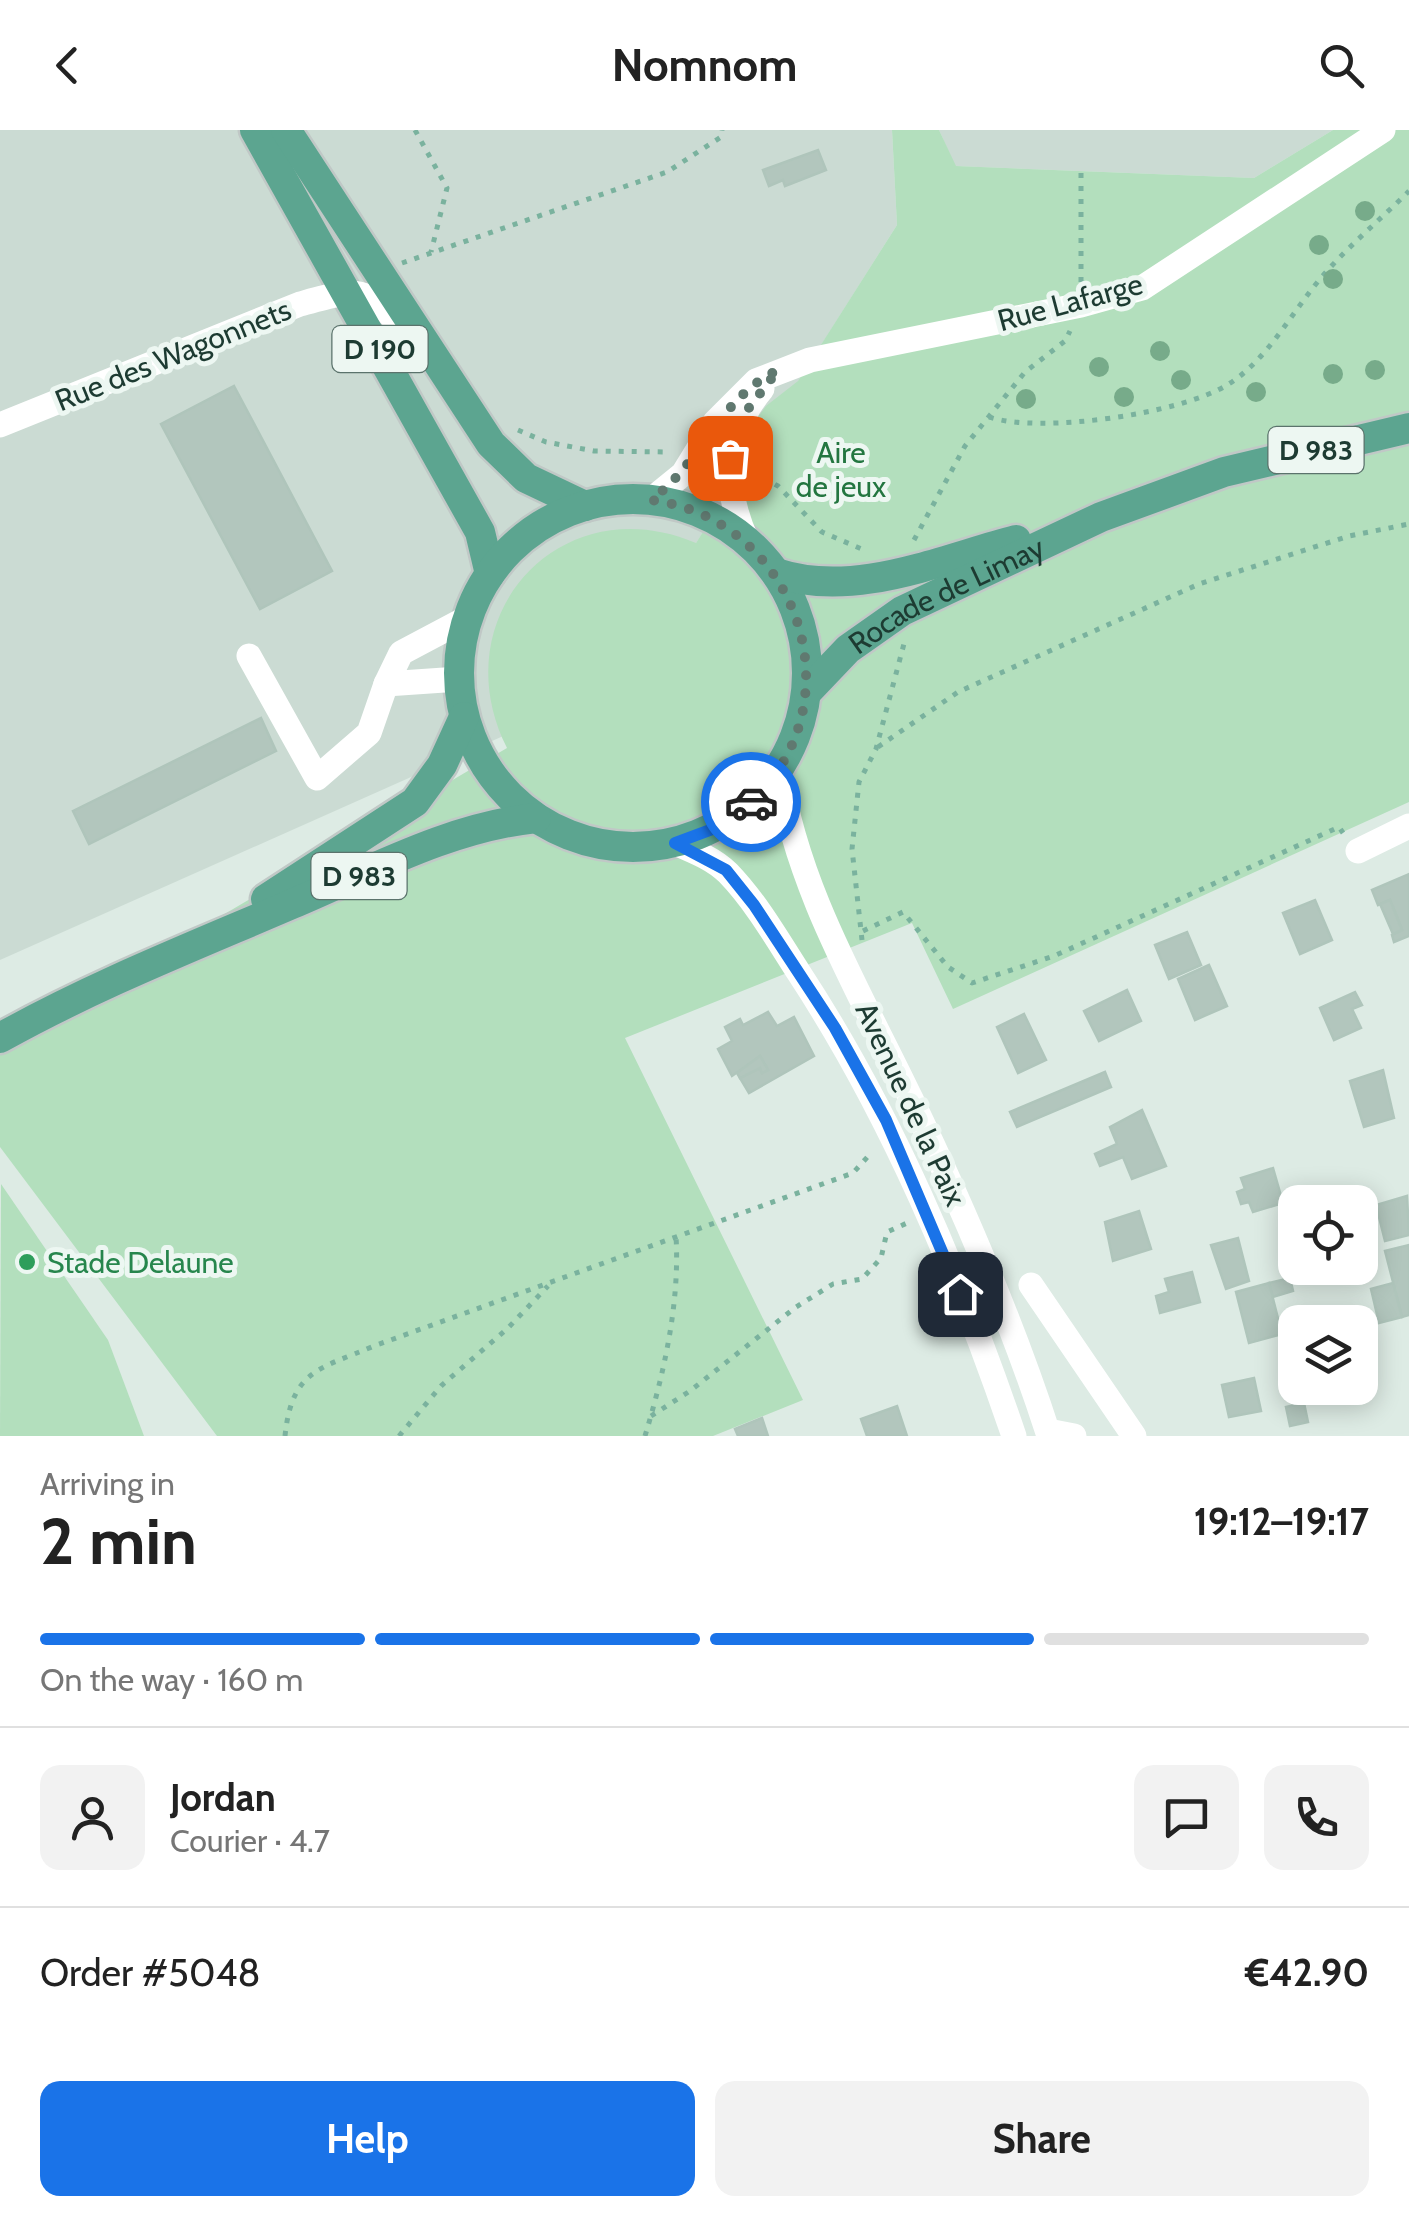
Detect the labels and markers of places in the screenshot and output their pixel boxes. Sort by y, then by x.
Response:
pin [688,416,773,501]
place label: Stade Delaune [47,1244,234,1281]
marker: Stade Delaune [16,1251,38,1273]
pin [918,1252,1003,1337]

